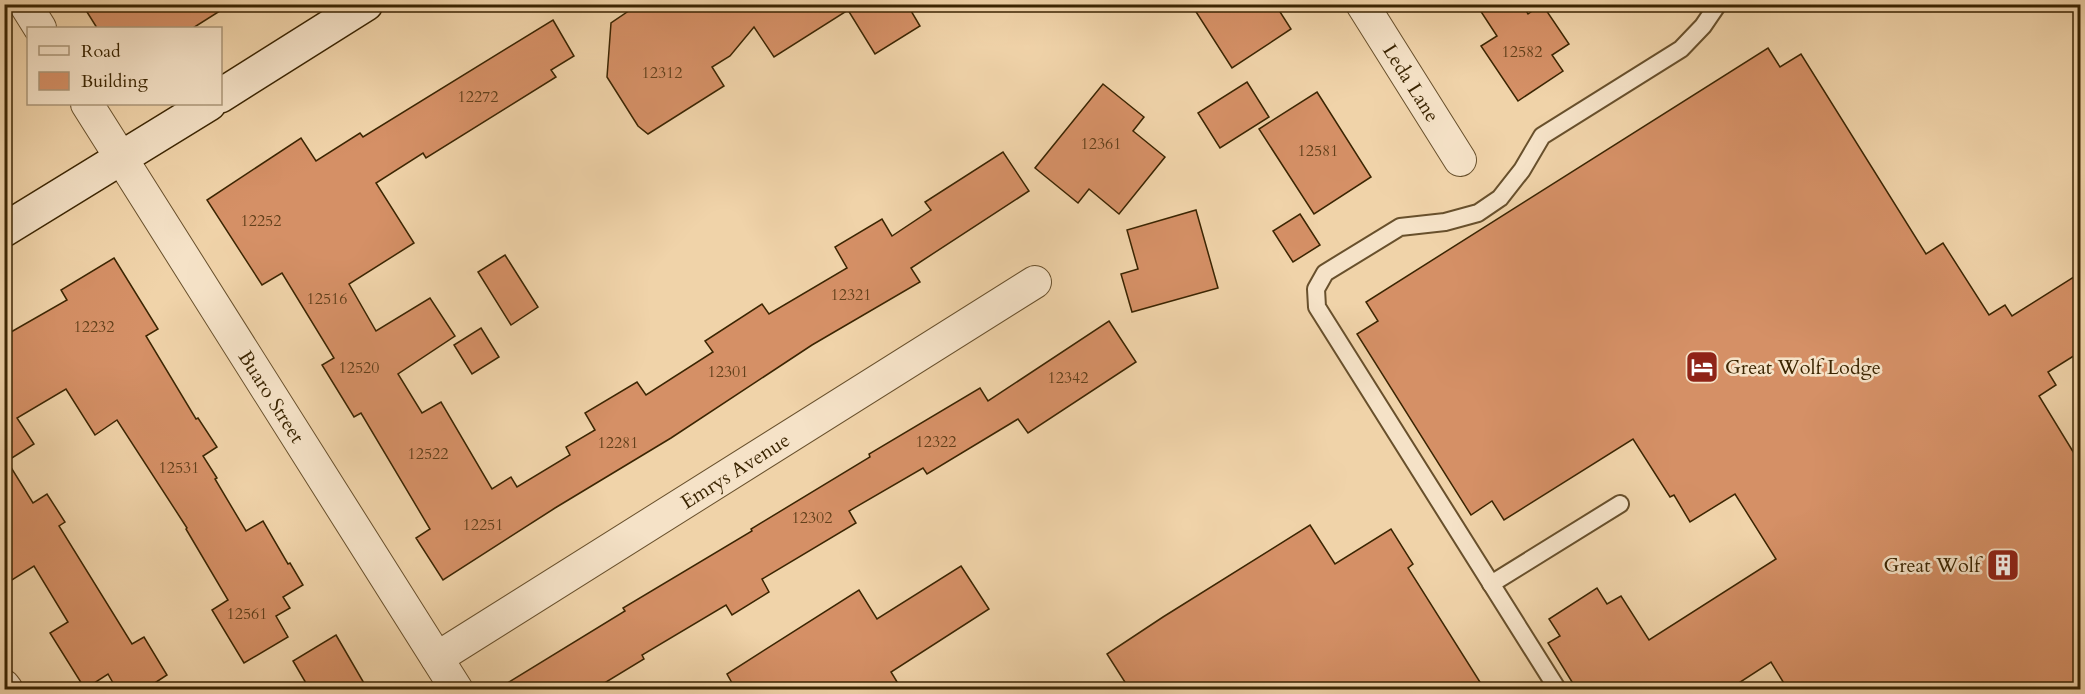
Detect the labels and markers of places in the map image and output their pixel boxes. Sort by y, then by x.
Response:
hotel icon: Great Wolf Lodge [1684,349,1720,385]
place label: Great Wolf Lodge [1725,354,1881,381]
building icon: Great Wolf [1985,547,2021,583]
place label: Great Wolf [1883,552,1983,579]

